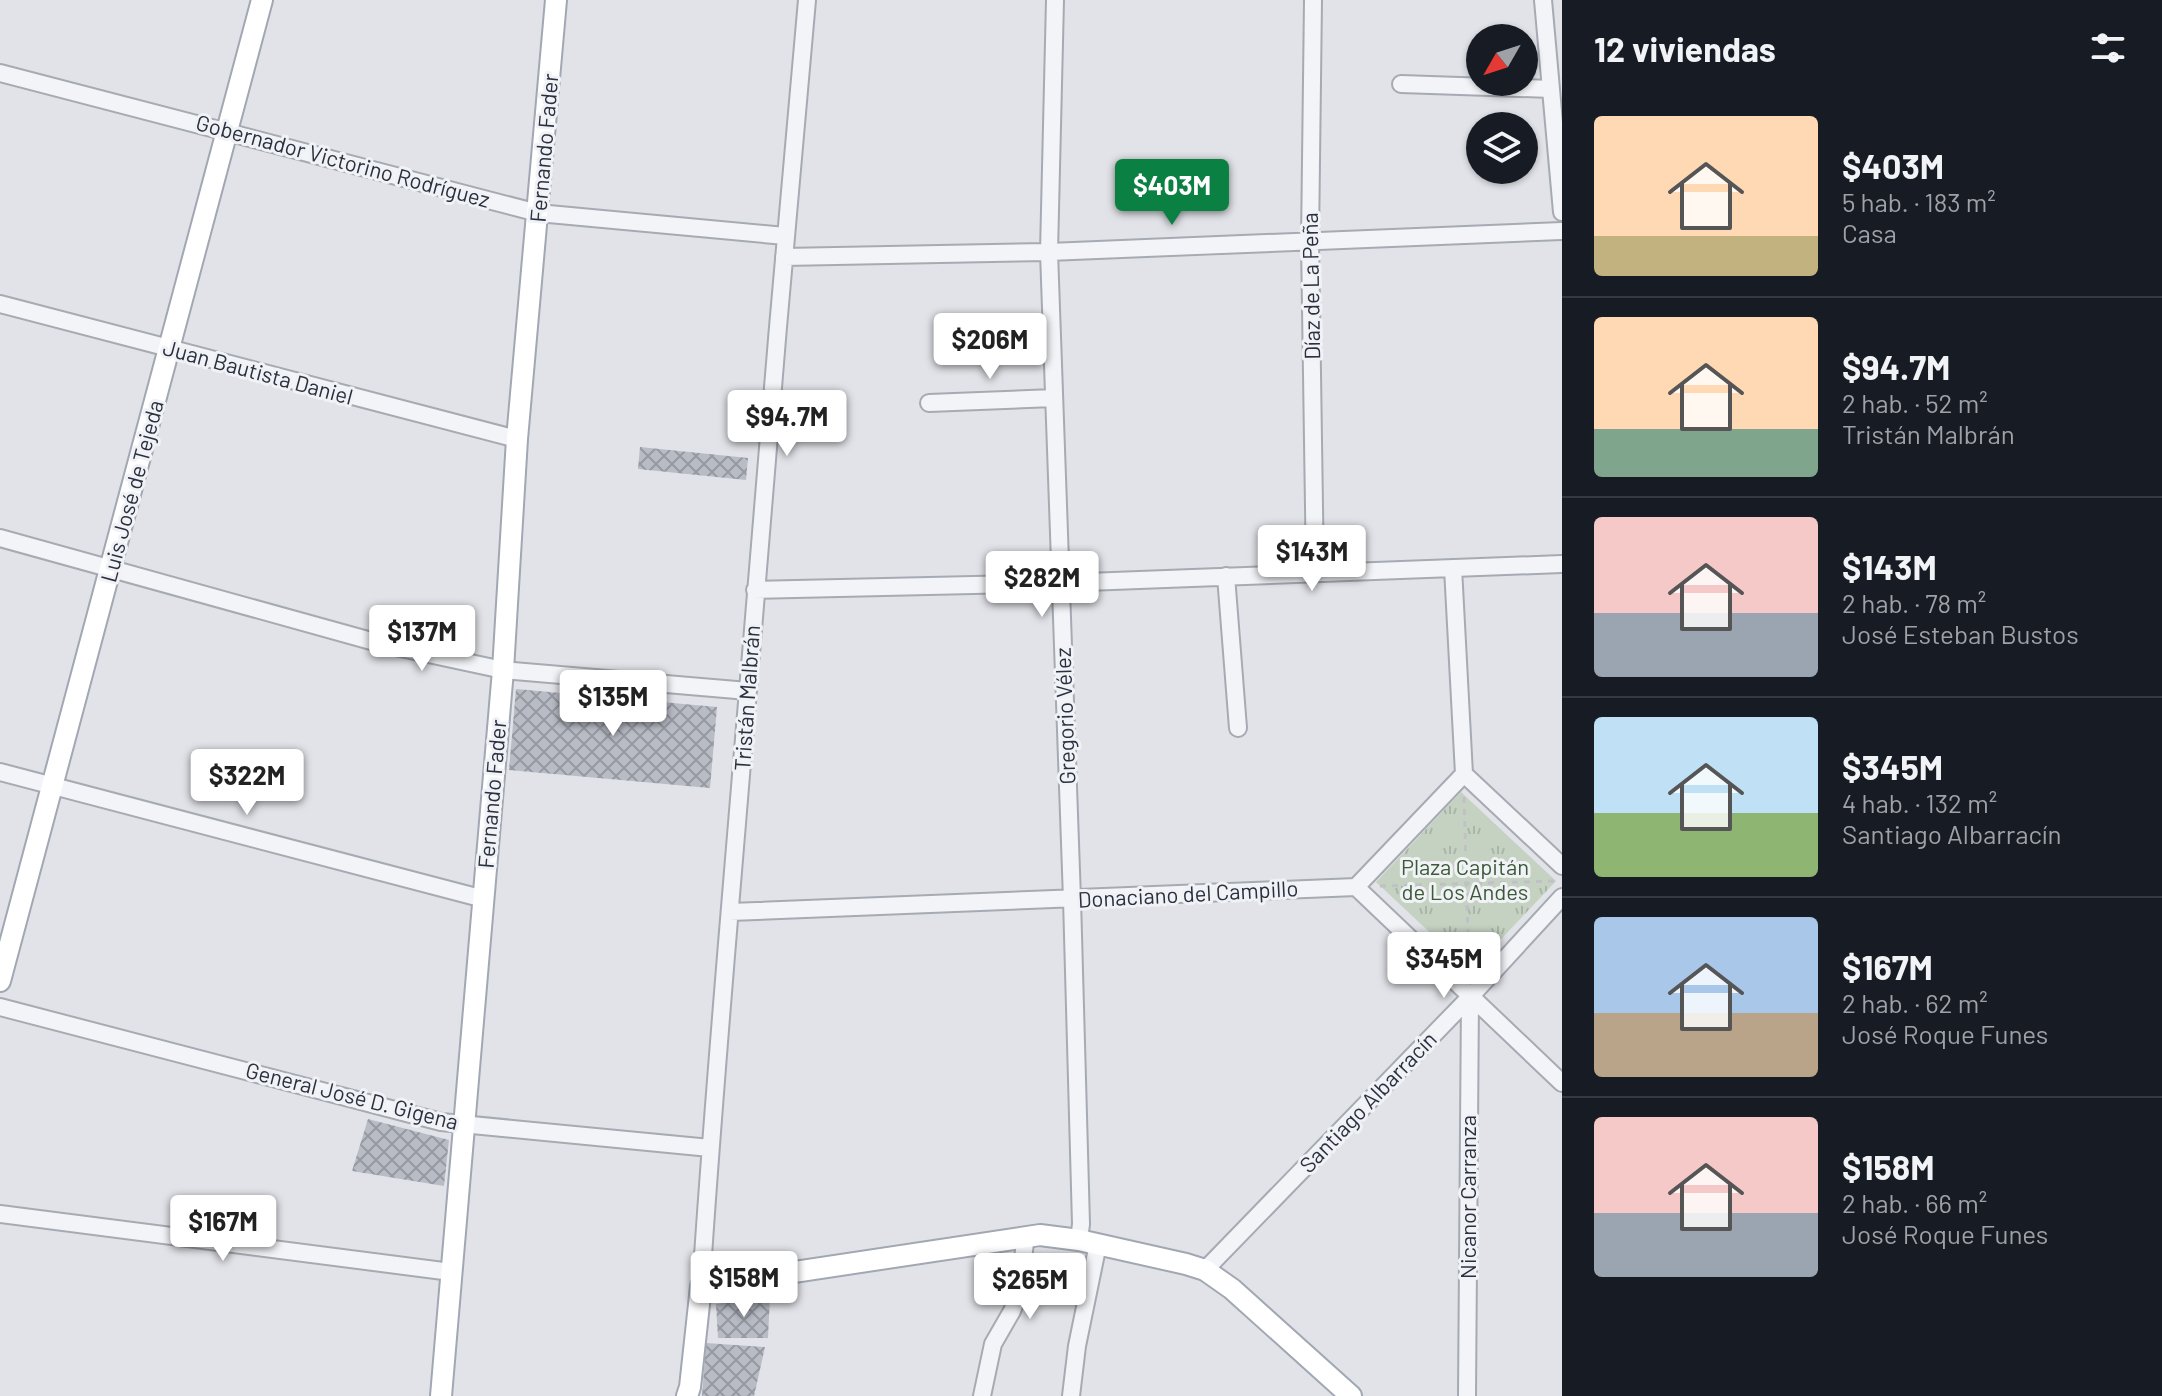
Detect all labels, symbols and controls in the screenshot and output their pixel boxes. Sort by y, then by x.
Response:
north arrow [1466,24,1538,96]
map controls [1466,24,1538,184]
icon: filters [2086,26,2130,70]
text: 12 viviendas [1594,28,1776,69]
street label: Fernando Fader [524,72,562,223]
street label: Gobernador Victorino Rodríguez [194,108,493,212]
button: layers [1466,112,1538,184]
text: $403M [1842,145,1944,186]
icon: home [1658,148,1754,244]
pin: $403M [1116,159,1228,227]
text: $403M [1133,169,1211,200]
text: 5 hab. · 183 m² [1842,186,1996,217]
street label: Díaz de La Peña [1296,212,1324,360]
text: Casa [1842,217,1897,248]
pin: $206M [934,313,1046,381]
text: $206M [952,323,1028,354]
street label: Juan Bautista Daniel [160,333,356,409]
text: $94.7M [1842,346,1950,387]
icon: home [1658,349,1754,445]
text: 2 hab. · 52 m² [1842,387,1988,418]
pin: $94.7M [722,390,852,458]
street label: Luis José de Tejeda [94,397,168,585]
text: $94.7M [746,400,828,431]
text: Tristán Malbrán [1842,418,2015,449]
pin: $143M [1256,525,1368,593]
text: $143M [1276,535,1348,566]
text: $143M [1842,546,1937,587]
icon: home [1658,549,1754,645]
pin: $282M [986,551,1098,619]
text: $282M [1004,561,1080,592]
text: 2 hab. · 78 m² [1842,587,1986,618]
pin: $137M [366,605,478,673]
text: $137M [387,615,457,646]
text: José Esteban Bustos [1842,618,2079,649]
street label: Tristán Malbrán [728,624,764,772]
street label: Gregorio Vélez [1049,647,1079,785]
pin: $135M [557,670,669,738]
text: $135M [578,680,648,711]
street label: Fernando Fader [472,718,510,869]
text: $345M [1842,746,1943,787]
pin: $322M [191,749,303,817]
icon: home [1658,749,1754,845]
text: $322M [209,759,285,790]
text: 4 hab. · 132 m² [1842,787,1997,818]
text: Santiago Albarracín [1842,818,2062,849]
park label: Plaza Capitán de Los Andes [1401,853,1529,904]
street label: Donaciano del Campillo [1077,874,1299,912]
pin: $345M [1388,932,1500,1000]
text: $345M [1405,942,1483,973]
text: $167M [1842,946,1933,987]
icon: home [1658,949,1754,1045]
text: 2 hab. · 62 m² [1842,987,1988,1018]
text: José Roque Funes [1842,1018,2048,1049]
street label: Santiago Albarracín [1293,1025,1441,1177]
street label: General José D. Gigena [243,1056,461,1134]
street label: Nicanor Carranza [1454,1115,1480,1279]
text: $158M [1842,1146,1935,1187]
icon: home [1658,1149,1754,1245]
text: 2 hab. · 66 m² [1842,1187,1987,1218]
pin: $167M [167,1195,279,1263]
text: $167M [188,1205,258,1236]
text: José Roque Funes [1842,1218,2048,1249]
pin: $158M [688,1251,800,1319]
pin: $265M [974,1253,1086,1321]
text: $158M [709,1261,779,1292]
text: $265M [992,1263,1068,1294]

